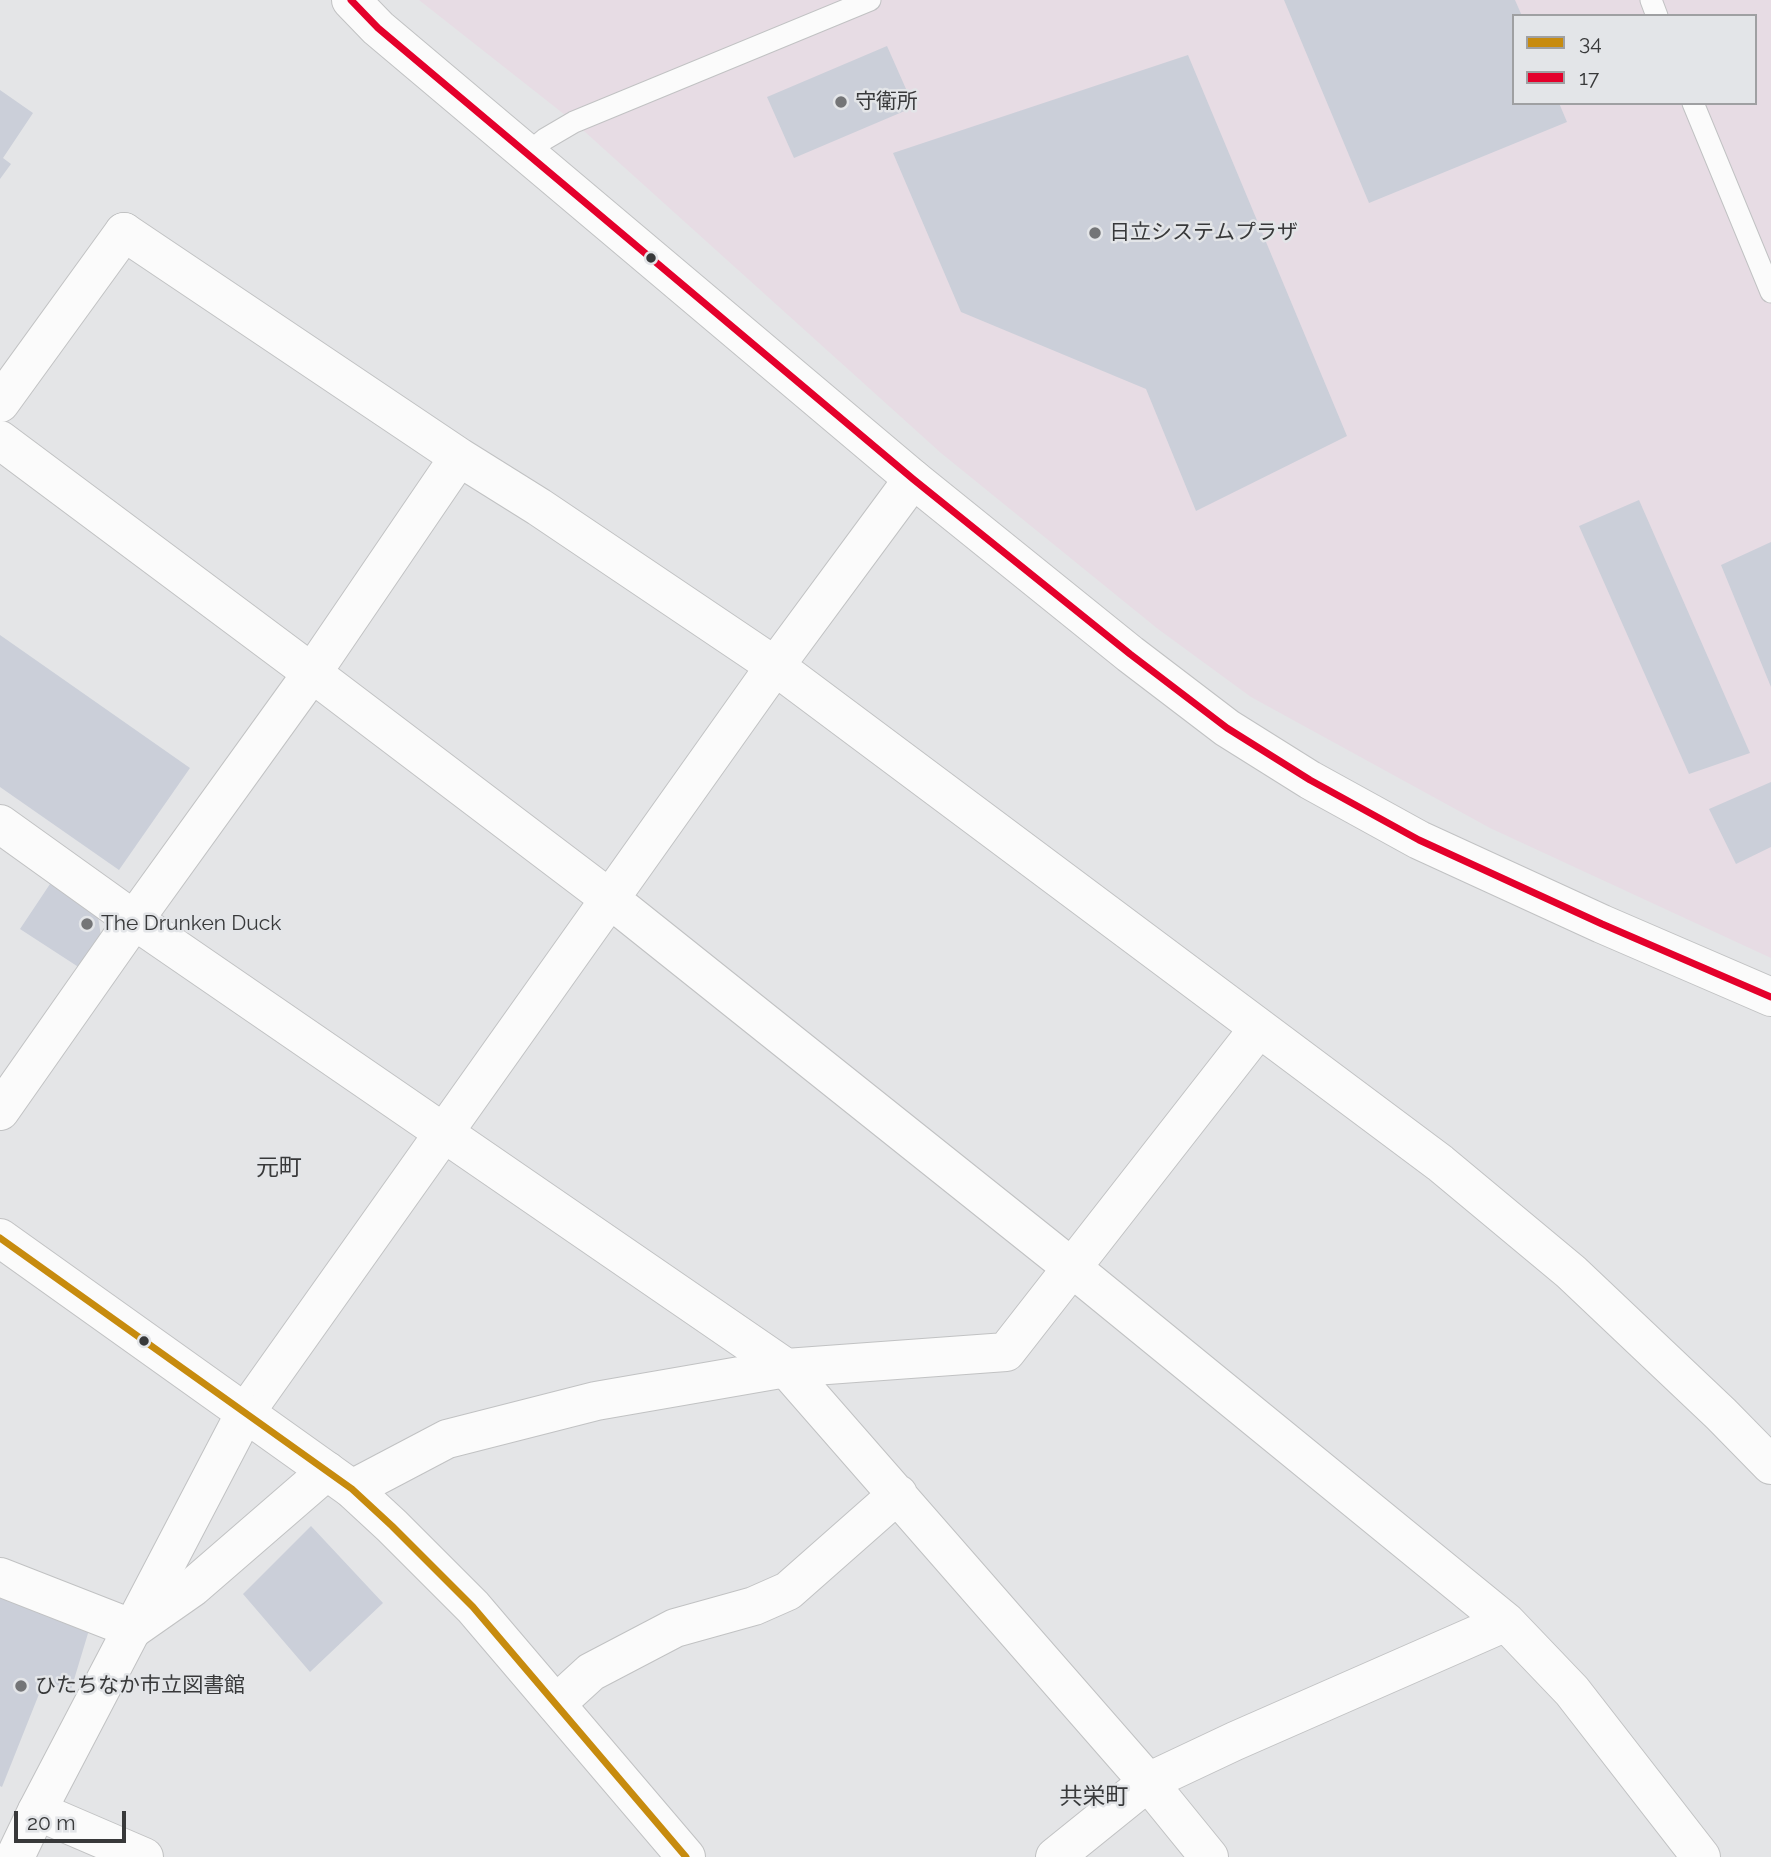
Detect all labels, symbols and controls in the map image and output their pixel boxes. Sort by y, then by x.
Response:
legend [1512,14,1757,105]
text: 34 [1579,30,1602,55]
text: 17 [1579,65,1599,90]
place label: 守衛所 [855,89,918,115]
marker: 守衛所 [833,94,849,110]
place label: 日立システムプラザ [1109,220,1298,246]
marker: 日立システムプラザ [1087,225,1103,241]
unlabelled marker [644,251,658,265]
place label: The Drunken Duck [101,911,281,937]
marker: The Drunken Duck [79,916,95,932]
district label: 元町 [256,1154,302,1182]
unlabelled marker [137,1334,151,1348]
place label: ひたちなか市立図書館 [35,1673,245,1699]
marker: ひたちなか市立図書館 [13,1678,29,1694]
district label: 共栄町 [1060,1783,1128,1811]
scale bar [18,1798,130,1842]
text: 20 m [27,1810,75,1835]

